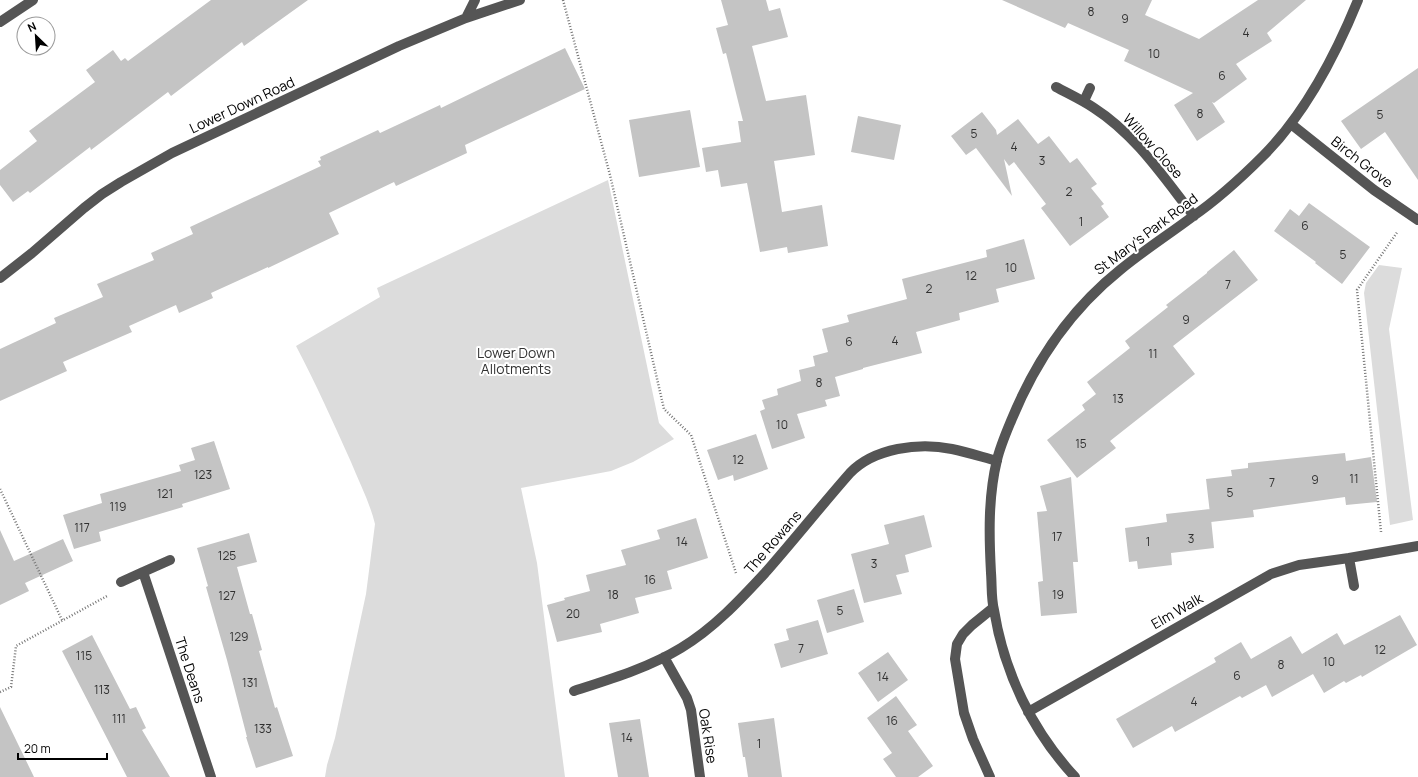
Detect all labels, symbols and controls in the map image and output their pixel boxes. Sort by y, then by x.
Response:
house number: 8 [1088,3,1095,20]
house number: 9 [1121,10,1129,27]
north arrow [16,16,56,56]
text: N [25,18,38,35]
house number: 4 [1242,24,1250,41]
house number: 10 [1148,45,1160,62]
house number: 6 [1218,67,1226,84]
street label: Lower Down Road [186,72,298,137]
house number: 8 [1197,105,1204,122]
house number: 5 [1377,106,1384,123]
street label: Willow Close [1119,109,1188,182]
house number: 5 [971,125,978,142]
street label: Birch Grove [1328,132,1397,192]
house number: 4 [1010,138,1018,155]
house number: 3 [1039,152,1045,169]
house number: 2 [1066,183,1073,200]
street label: St Mary's Park Road [1090,188,1201,279]
house number: 1 [1079,213,1083,230]
house number: 6 [1301,217,1309,234]
house number: 5 [1340,246,1347,263]
house number: 10 [1005,259,1017,276]
house number: 12 [965,267,977,284]
house number: 7 [1225,276,1231,293]
house number: 2 [926,280,933,297]
house number: 9 [1182,311,1190,328]
house number: 4 [891,332,899,349]
house number: 6 [845,333,853,350]
park label: Lower Down Allotments [477,343,555,378]
house number: 11 [1148,345,1158,362]
house number: 8 [816,374,823,391]
house number: 13 [1112,390,1124,407]
house number: 10 [776,416,788,433]
house number: 15 [1075,435,1087,452]
house number: 12 [732,451,744,468]
house number: 123 [194,466,212,483]
house number: 11 [1349,470,1359,487]
house number: 9 [1311,471,1319,488]
house number: 7 [1269,474,1275,491]
house number: 5 [1227,484,1234,501]
house number: 121 [157,485,173,502]
house number: 119 [110,498,126,515]
street label: The Rowans [740,506,805,577]
house number: 117 [74,519,90,536]
house number: 17 [1052,528,1062,545]
house number: 3 [1188,530,1194,547]
house number: 14 [676,533,688,550]
house number: 1 [1146,533,1150,550]
house number: 125 [218,547,236,564]
house number: 3 [871,555,877,572]
house number: 16 [644,571,656,588]
house number: 18 [607,586,619,603]
house number: 19 [1052,586,1064,603]
house number: 127 [218,587,236,604]
street label: Elm Walk [1148,588,1207,633]
house number: 5 [837,602,844,619]
house number: 20 [566,605,580,622]
house number: 129 [230,628,248,645]
street label: The Deans [171,634,210,705]
house number: 7 [798,640,804,657]
house number: 12 [1374,641,1386,658]
house number: 115 [76,647,92,664]
house number: 10 [1323,653,1335,670]
house number: 8 [1278,656,1285,673]
house number: 6 [1233,667,1241,684]
house number: 14 [877,668,889,685]
house number: 131 [242,674,258,691]
house number: 113 [94,681,110,698]
house number: 4 [1190,693,1198,710]
street label: Oak Rise [695,707,722,765]
house number: 111 [112,710,126,727]
house number: 16 [886,712,898,729]
house number: 133 [254,720,272,737]
house number: 14 [621,729,633,746]
scale bar [18,735,107,761]
house number: 1 [757,735,761,752]
text: 20 m [24,740,51,757]

